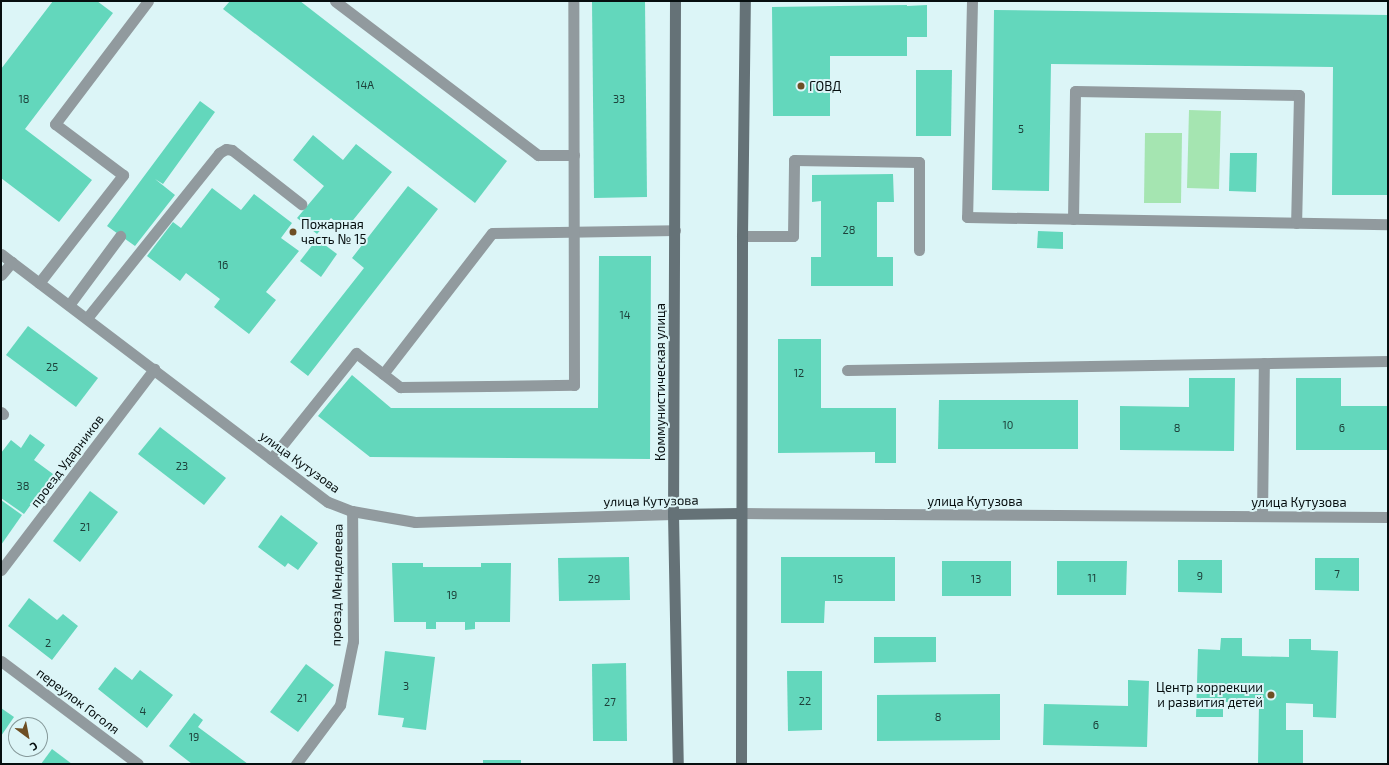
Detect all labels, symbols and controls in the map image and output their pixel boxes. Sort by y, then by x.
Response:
house number: 14А [356,78,374,92]
place label: ГОВД [809,78,841,94]
marker: ГОВД [796,81,806,91]
house number: 18 [18,92,30,106]
house number: 33 [613,92,625,106]
house number: 5 [1018,122,1024,136]
place label: Пожарная часть № 15 [301,217,366,248]
house number: 28 [843,223,855,237]
marker: Пожарная часть № 15 [288,227,298,237]
house number: 16 [218,258,228,272]
street label: Коммунистическая улица [652,303,668,461]
house number: 14 [619,308,631,322]
house number: 25 [46,360,58,374]
house number: 12 [794,366,804,380]
street label: проезд Ударников [27,412,107,510]
house number: 10 [1002,418,1014,432]
house number: 8 [1174,421,1180,435]
house number: 6 [1339,421,1345,435]
street label: улица Кутузова [257,428,343,496]
house number: 23 [176,459,188,473]
house number: 38 [17,479,29,493]
street label: улица Кутузова [603,492,699,510]
street label: улица Кутузова [927,493,1023,509]
street label: улица Кутузова [1251,494,1347,510]
house number: 21 [80,520,90,534]
street label: проезд Менделеева [328,524,346,646]
house number: 7 [1334,567,1340,581]
house number: 9 [1197,569,1203,583]
house number: 11 [1088,571,1096,585]
house number: 29 [588,572,600,586]
house number: 15 [833,572,843,586]
house number: 13 [971,572,981,586]
house number: 19 [447,588,457,602]
house number: 2 [45,636,51,650]
street label: переулок Гоголя [33,665,123,737]
house number: 3 [403,679,409,693]
place label: Центр коррекции и развития детей [1156,680,1263,711]
marker: Центр коррекции и развития детей [1266,690,1276,700]
house number: 21 [297,691,307,705]
house number: 22 [799,694,811,708]
house number: 27 [604,695,616,709]
house number: 4 [140,704,146,718]
house number: 8 [935,710,941,724]
north arrow [8,717,48,757]
house number: 6 [1093,718,1099,732]
house number: 19 [189,730,199,744]
text: С [28,740,40,754]

